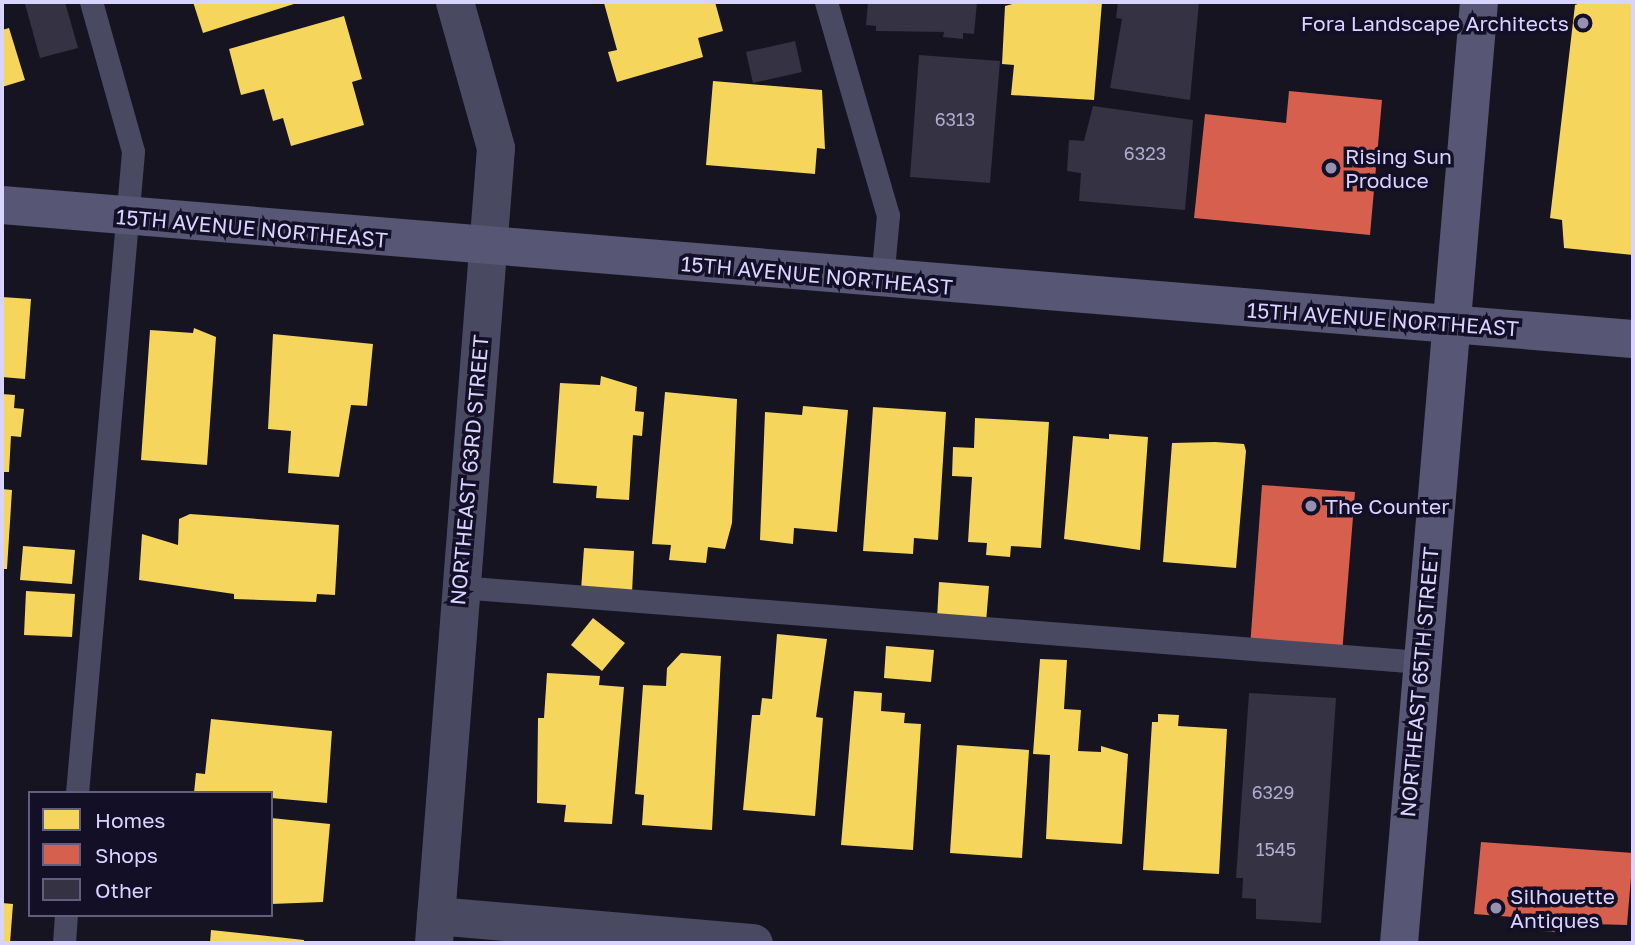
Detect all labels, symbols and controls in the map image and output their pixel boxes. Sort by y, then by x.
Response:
place label: Fora Landscape Architects [1301,10,1569,36]
marker: Fora Landscape Architects [1575,15,1591,31]
house number: 6313 [935,108,975,130]
house number: 6323 [1124,142,1166,164]
place label: Rising Sun Produce [1345,143,1452,193]
marker: Rising Sun Produce [1323,160,1339,176]
street label: 15TH AVENUE NORTHEAST [115,204,389,252]
street label: 15TH AVENUE NORTHEAST [680,251,954,299]
street label: 15TH AVENUE NORTHEAST [1246,297,1520,341]
street label: NORTHEAST 63RD STREET [445,334,493,606]
place label: The Counter [1325,493,1449,519]
marker: The Counter [1303,498,1319,514]
street label: NORTHEAST 65TH STREET [1395,546,1443,818]
house number: 6329 [1252,781,1294,803]
legend [28,791,273,917]
text: Homes [95,807,165,833]
house number: 1545 [1256,838,1296,860]
text: Shops [95,842,158,868]
text: Other [95,877,152,903]
place label: Silhouette Antiques [1510,883,1615,933]
marker: Silhouette Antiques [1488,900,1504,916]

